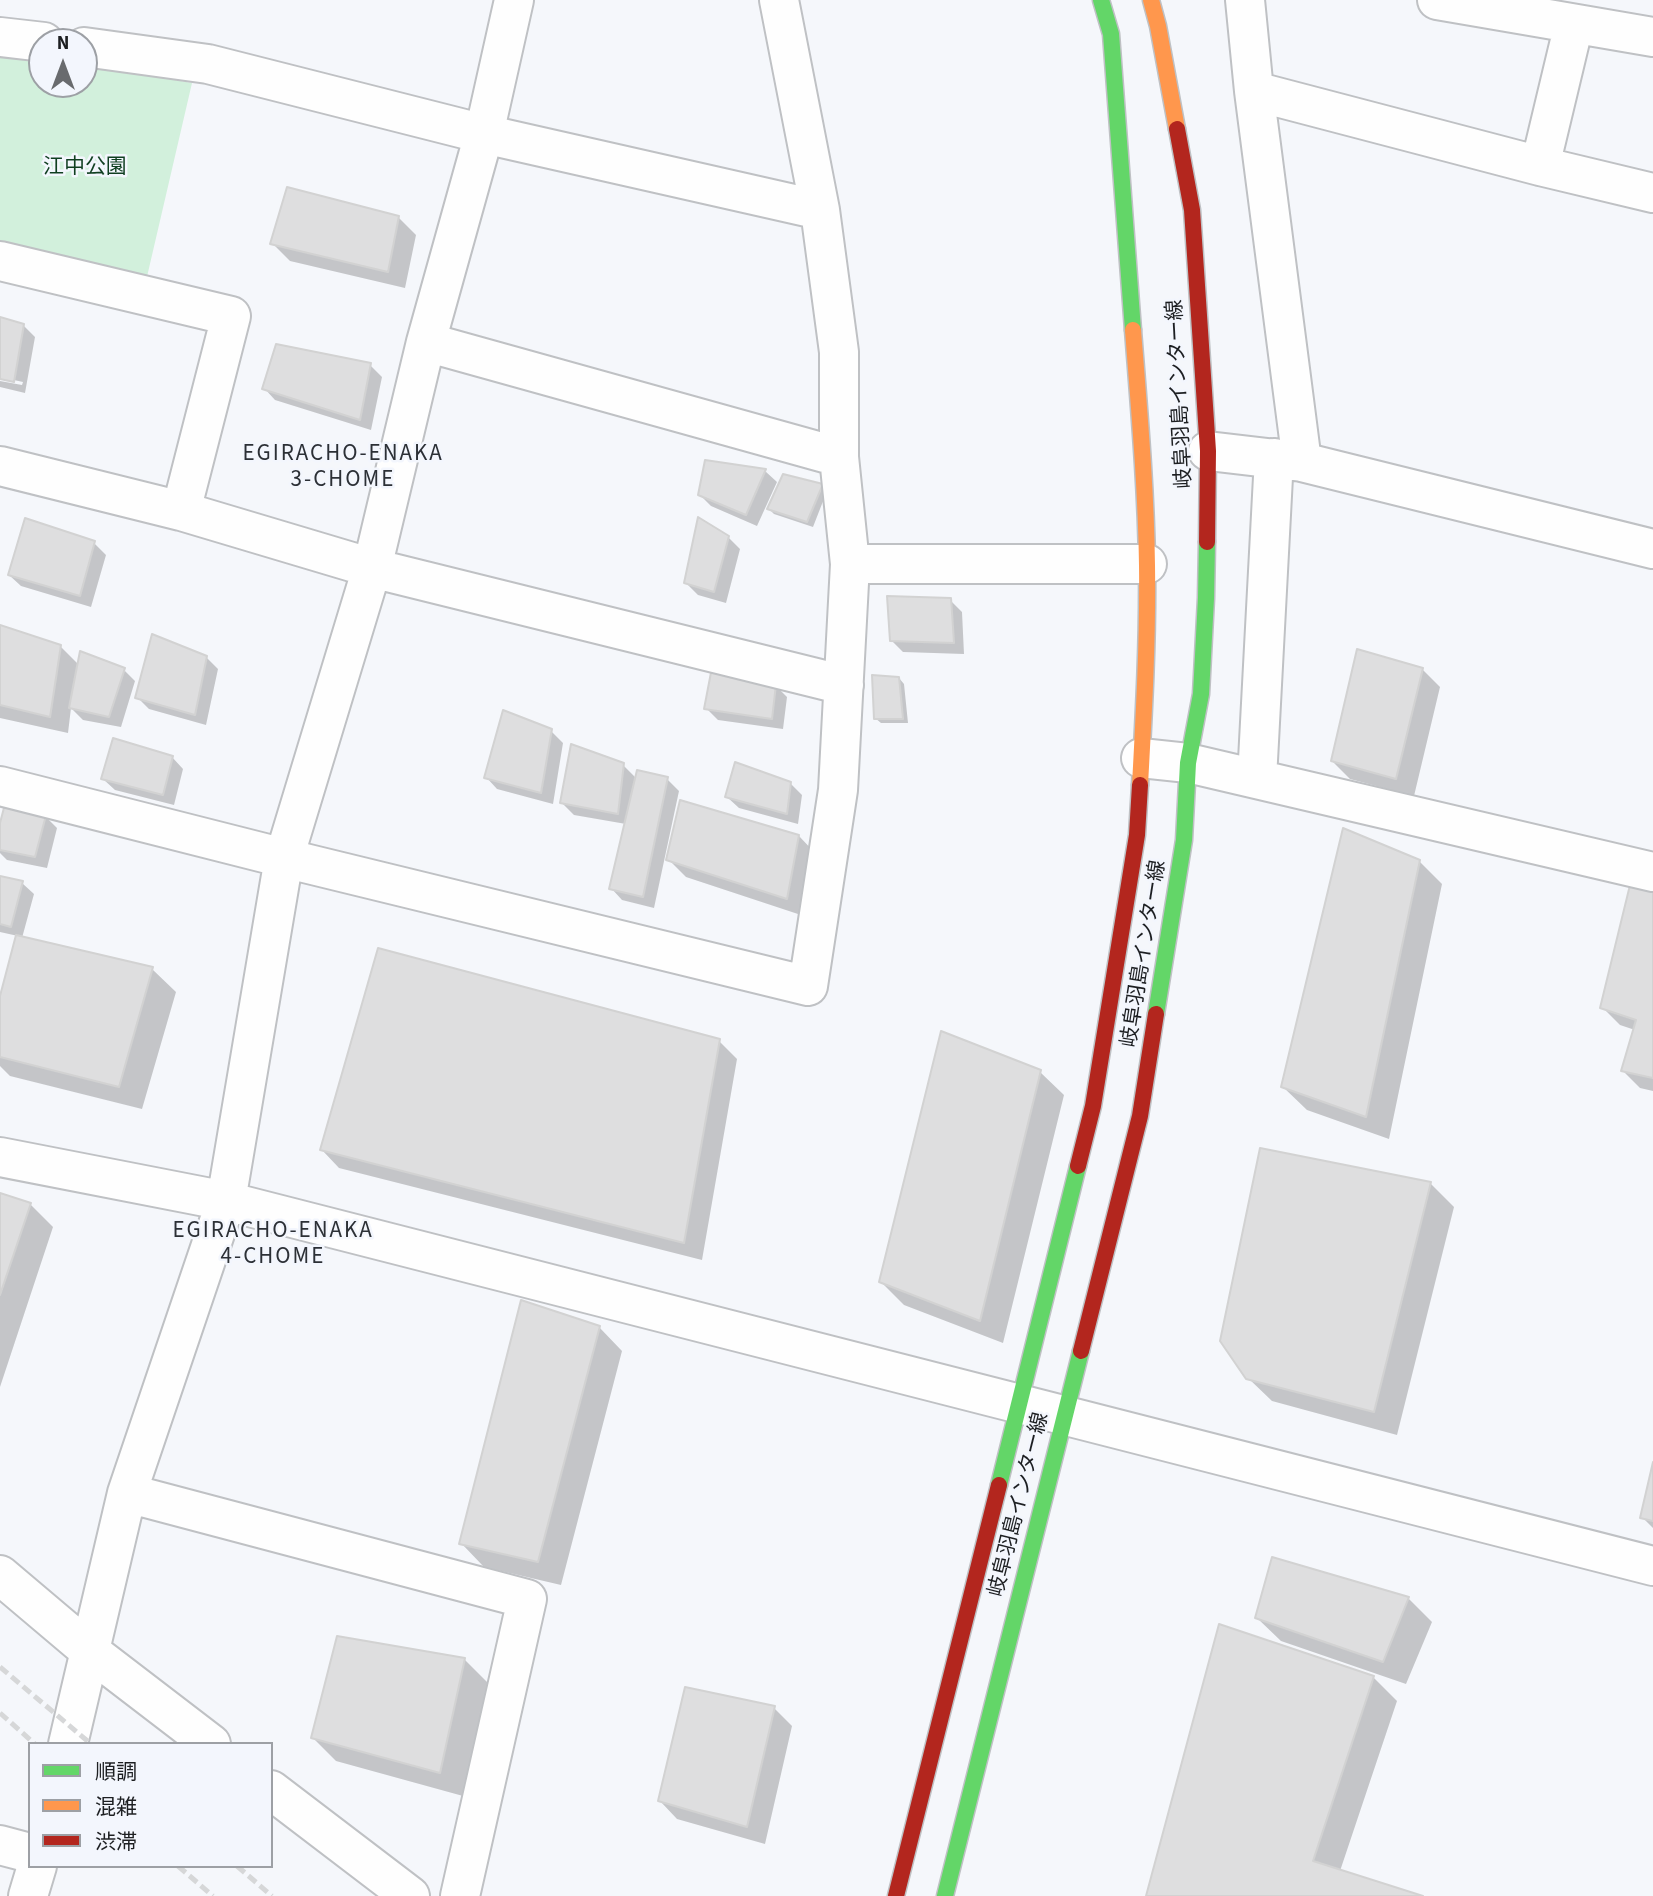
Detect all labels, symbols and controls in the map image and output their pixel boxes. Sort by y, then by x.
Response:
north arrow [28,28,98,98]
text: N [57,30,69,57]
park label: 江中公園 [43,155,127,181]
street label: 岐阜羽島インター線 [1163,299,1199,489]
district label: EGIRACHO-ENAKA 3-CHOME [244,441,442,495]
street label: 岐阜羽島インター線 [1118,859,1172,1049]
district label: EGIRACHO-ENAKA 4-CHOME [174,1218,372,1272]
street label: 岐阜羽島インター線 [985,1410,1055,1600]
legend [28,1742,273,1868]
text: 順調 [95,1757,137,1787]
text: 混雑 [95,1792,137,1822]
text: 渋滞 [95,1827,137,1857]

